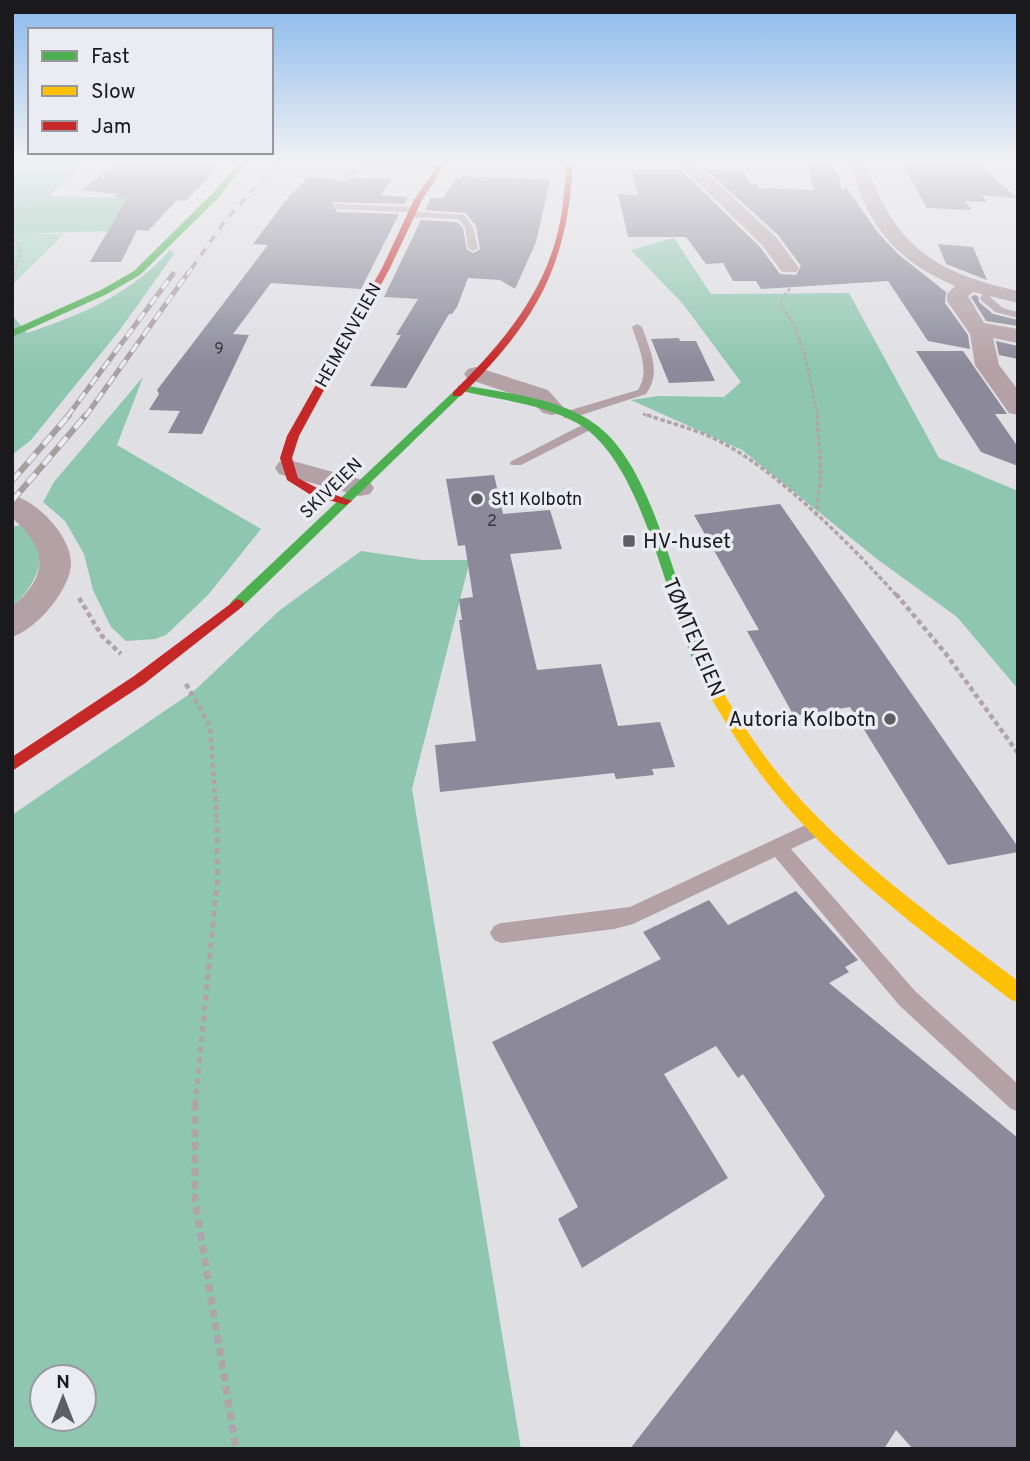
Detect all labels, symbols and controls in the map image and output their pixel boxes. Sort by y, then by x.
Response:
legend [28,28,273,154]
text: Fast [91,44,130,71]
text: Slow [91,79,136,106]
text: Jam [91,114,132,141]
street label: HEIMENVEIEN [311,279,388,392]
house number: 9 [214,340,224,360]
street label: SKIVEIEN [296,454,368,524]
place label: St1 Kolbotn [491,489,582,512]
marker: St1 Kolbotn [469,491,485,507]
house number: 2 [487,512,497,532]
place label: HV-huset [643,529,731,556]
marker: HV-huset [621,533,637,549]
street label: TØMTEVEIEN [655,574,730,701]
place label: Autoria Kolbotn [728,707,876,734]
marker: Autoria Kolbotn [882,711,898,727]
north arrow [28,1363,98,1433]
text: N [56,1371,70,1395]

